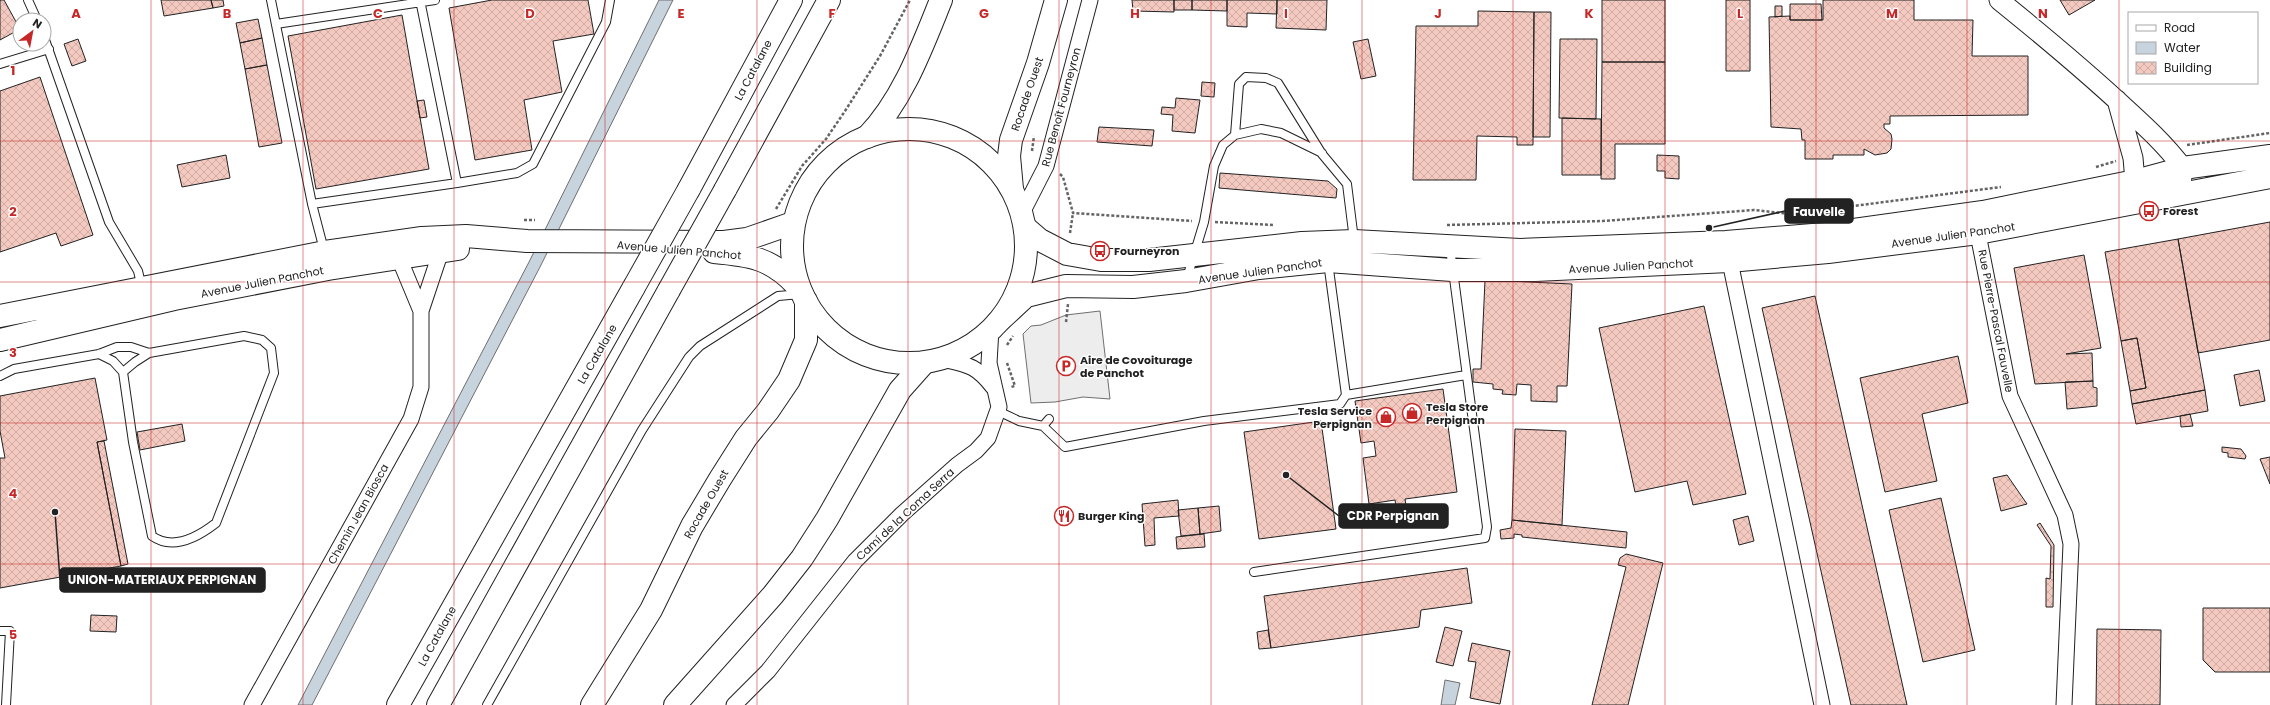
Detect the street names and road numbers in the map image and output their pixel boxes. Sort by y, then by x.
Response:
street label: La Catalane [730,37,776,103]
street label: Rue Benoît Fourneyron [1037,46,1085,168]
street label: Rocade Ouest [1007,55,1047,133]
street label: Avenue Julien Panchot [1890,218,2016,252]
street label: Avenue Julien Panchot [616,237,742,263]
street label: Rue Pierre-Pascal Fauvelle [1974,248,2018,394]
street label: Avenue Julien Panchot [1197,254,1323,288]
street label: Avenue Julien Panchot [1568,255,1694,277]
street label: Avenue Julien Panchot [199,262,325,302]
street label: La Catalane [573,321,621,387]
street label: Chemin Jean Biosca [324,461,392,567]
street label: Camí de la Coma Serra [852,464,958,564]
street label: Rocade Ouest [680,467,732,541]
street label: La Catalane [414,603,460,669]

